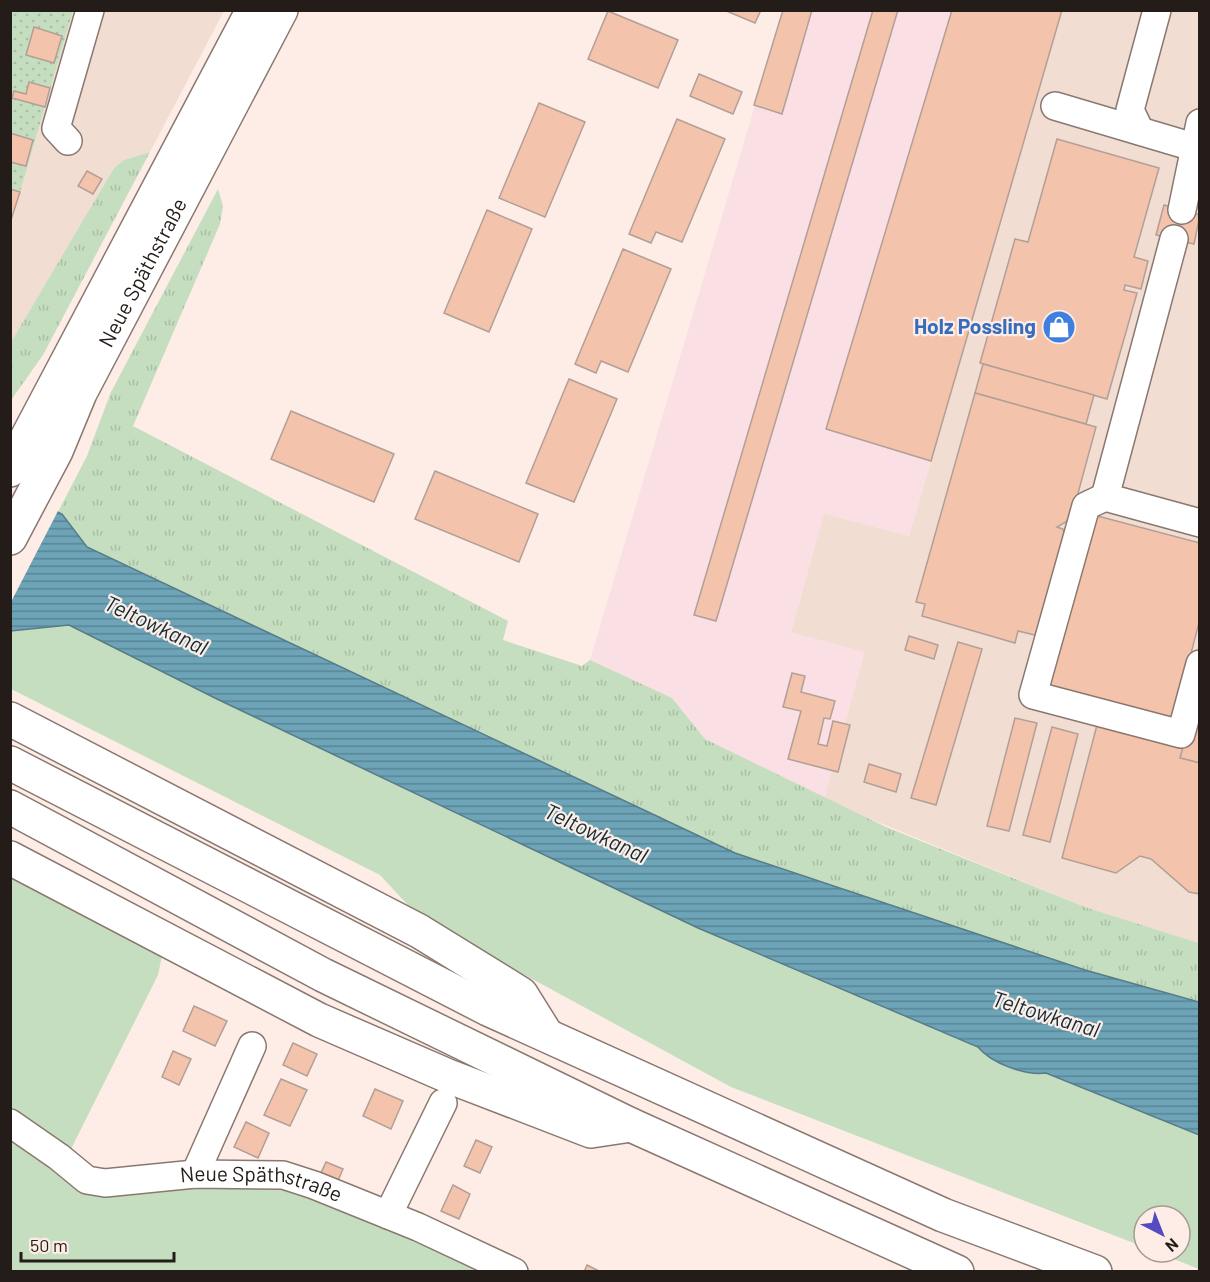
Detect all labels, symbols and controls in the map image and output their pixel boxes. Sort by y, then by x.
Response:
street label: Neue Späthstraße [92,193,191,351]
shop icon: Holz Possling [1041,309,1077,345]
place label: Holz Possling [914,313,1036,338]
water label: Teltowkanal [101,589,212,659]
water label: Teltowkanal [541,797,652,867]
water label: Teltowkanal [989,984,1103,1042]
street label: Neue Späthstraße [179,1160,346,1206]
north arrow [1132,1204,1192,1264]
scale bar [21,1225,174,1263]
text: 50 m [30,1234,68,1256]
text: N [1162,1235,1183,1256]

